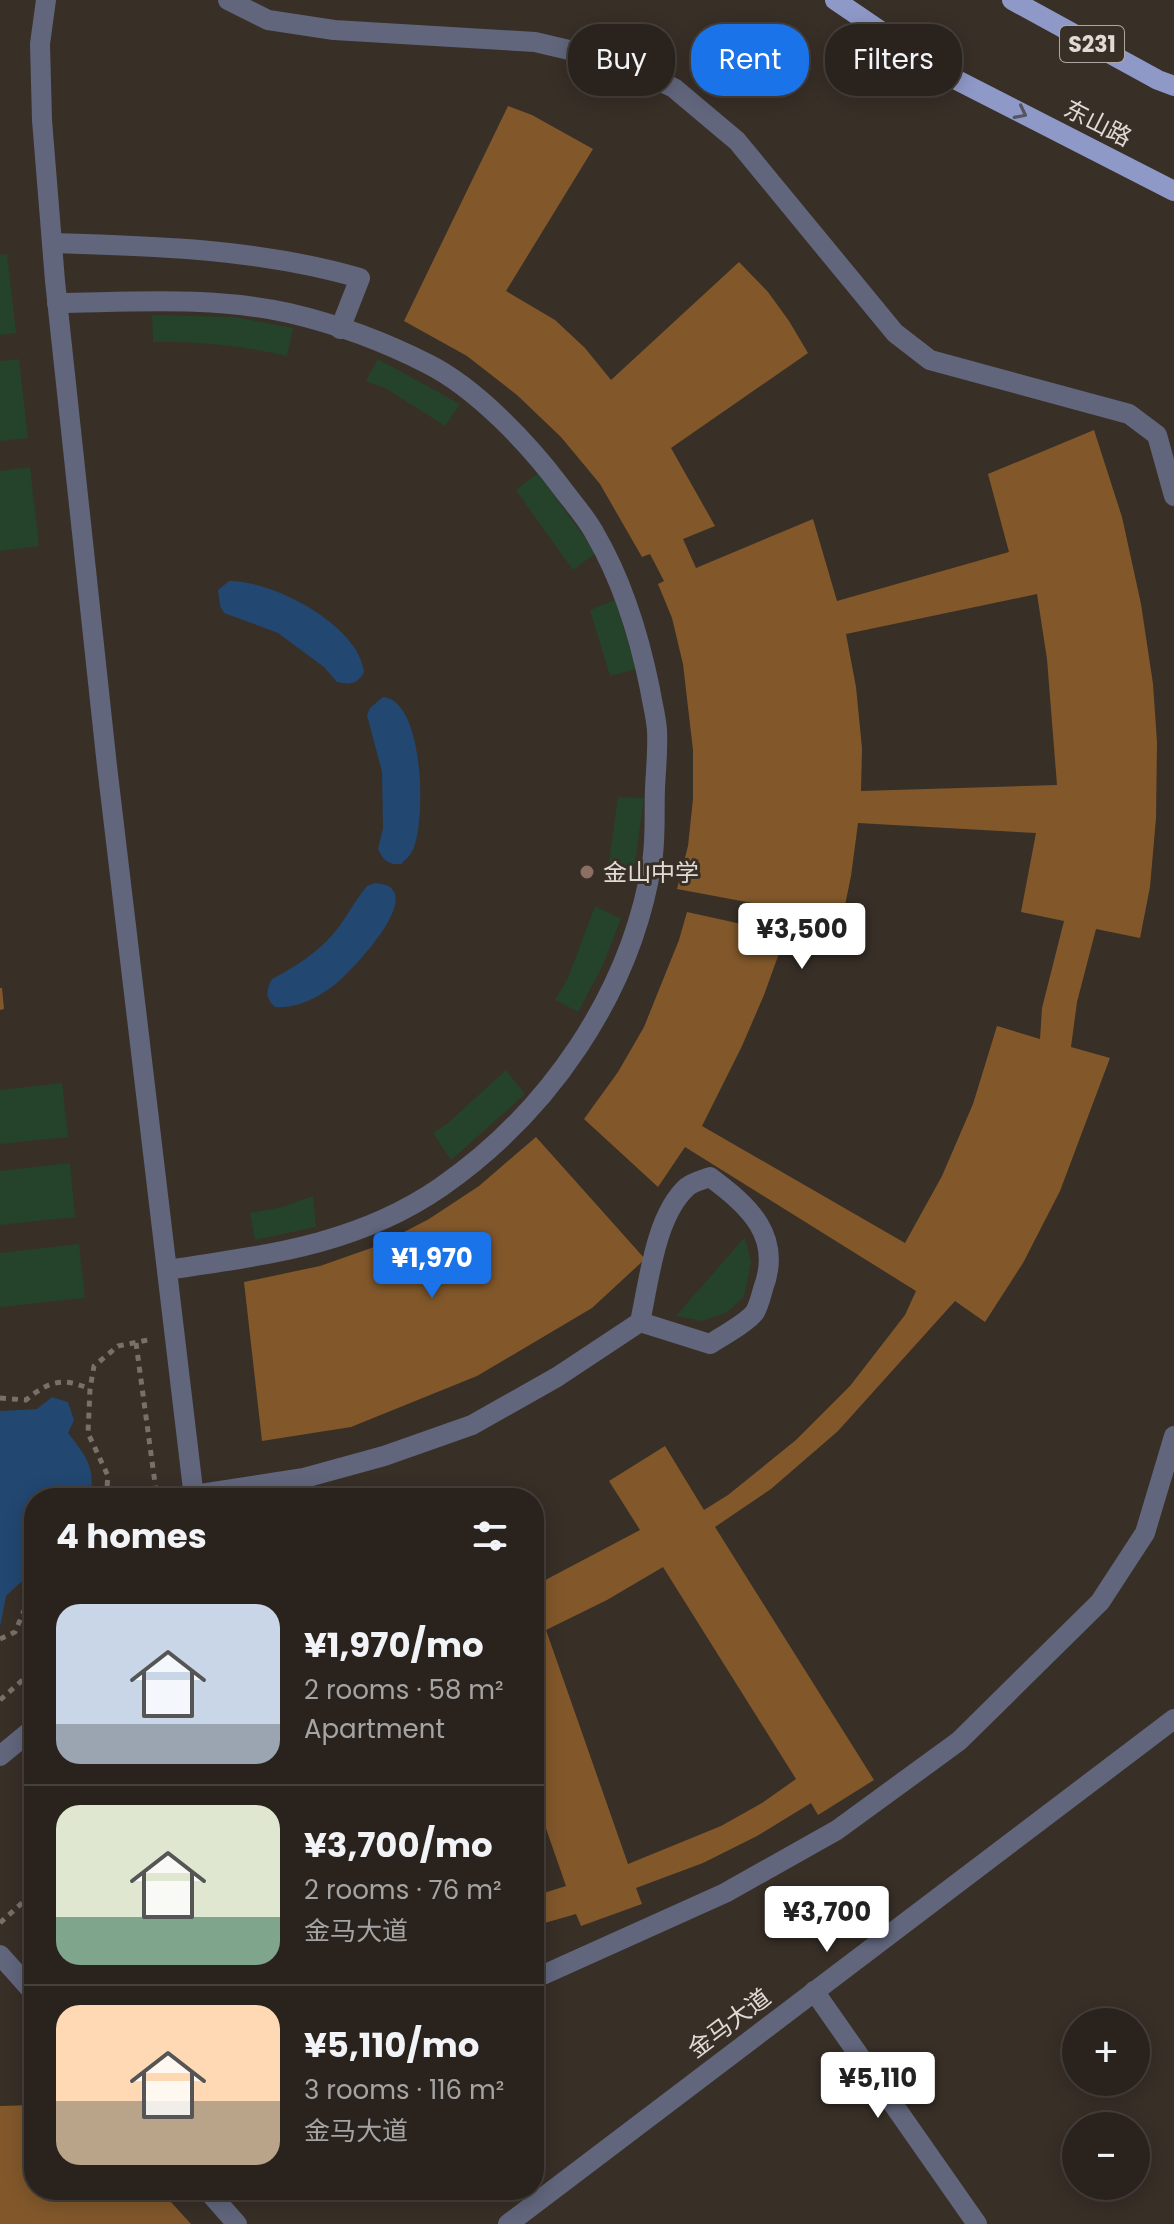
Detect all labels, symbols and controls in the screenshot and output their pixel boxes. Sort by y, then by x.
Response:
chip: Buy [568,24,675,96]
chip: Rent [691,24,809,96]
chip: Filters [825,24,962,96]
road number: S231 [1060,26,1124,62]
street label: 东山路 [1058,92,1138,154]
one-way arrow [1012,103,1027,118]
place label: 金山中学 [603,856,699,889]
marker: 金山中学 [578,863,596,881]
pin: ¥3,500 [737,903,867,971]
text: ¥3,500 [756,911,848,947]
pin: ¥1,970 [367,1232,497,1300]
text: ¥1,970 [391,1240,473,1276]
text: 4 homes [56,1512,207,1560]
icon: filters [468,1514,512,1558]
text: ¥1,970/mo [304,1621,484,1669]
icon: home [120,1636,216,1732]
text: 2 rooms · 58 m² [304,1672,504,1708]
text: Apartment [304,1711,445,1747]
text: ¥3,700/mo [304,1821,493,1869]
icon: home [120,1837,216,1933]
text: 2 rooms · 76 m² [304,1872,502,1908]
pin: ¥3,700 [762,1886,892,1954]
text: ¥3,700 [783,1894,871,1930]
text: 金马大道 [304,1913,408,1949]
street label: 金马大道 [681,1981,777,2065]
map controls [1062,2008,1150,2200]
button: + [1062,2008,1150,2096]
text: ¥5,110/mo [304,2021,479,2069]
icon: home [120,2037,216,2133]
pin: ¥5,110 [813,2052,943,2120]
text: ¥5,110 [839,2060,917,2096]
text: 3 rooms · 116 m² [304,2072,504,2108]
button: − [1062,2112,1150,2200]
text: 金马大道 [304,2113,408,2149]

